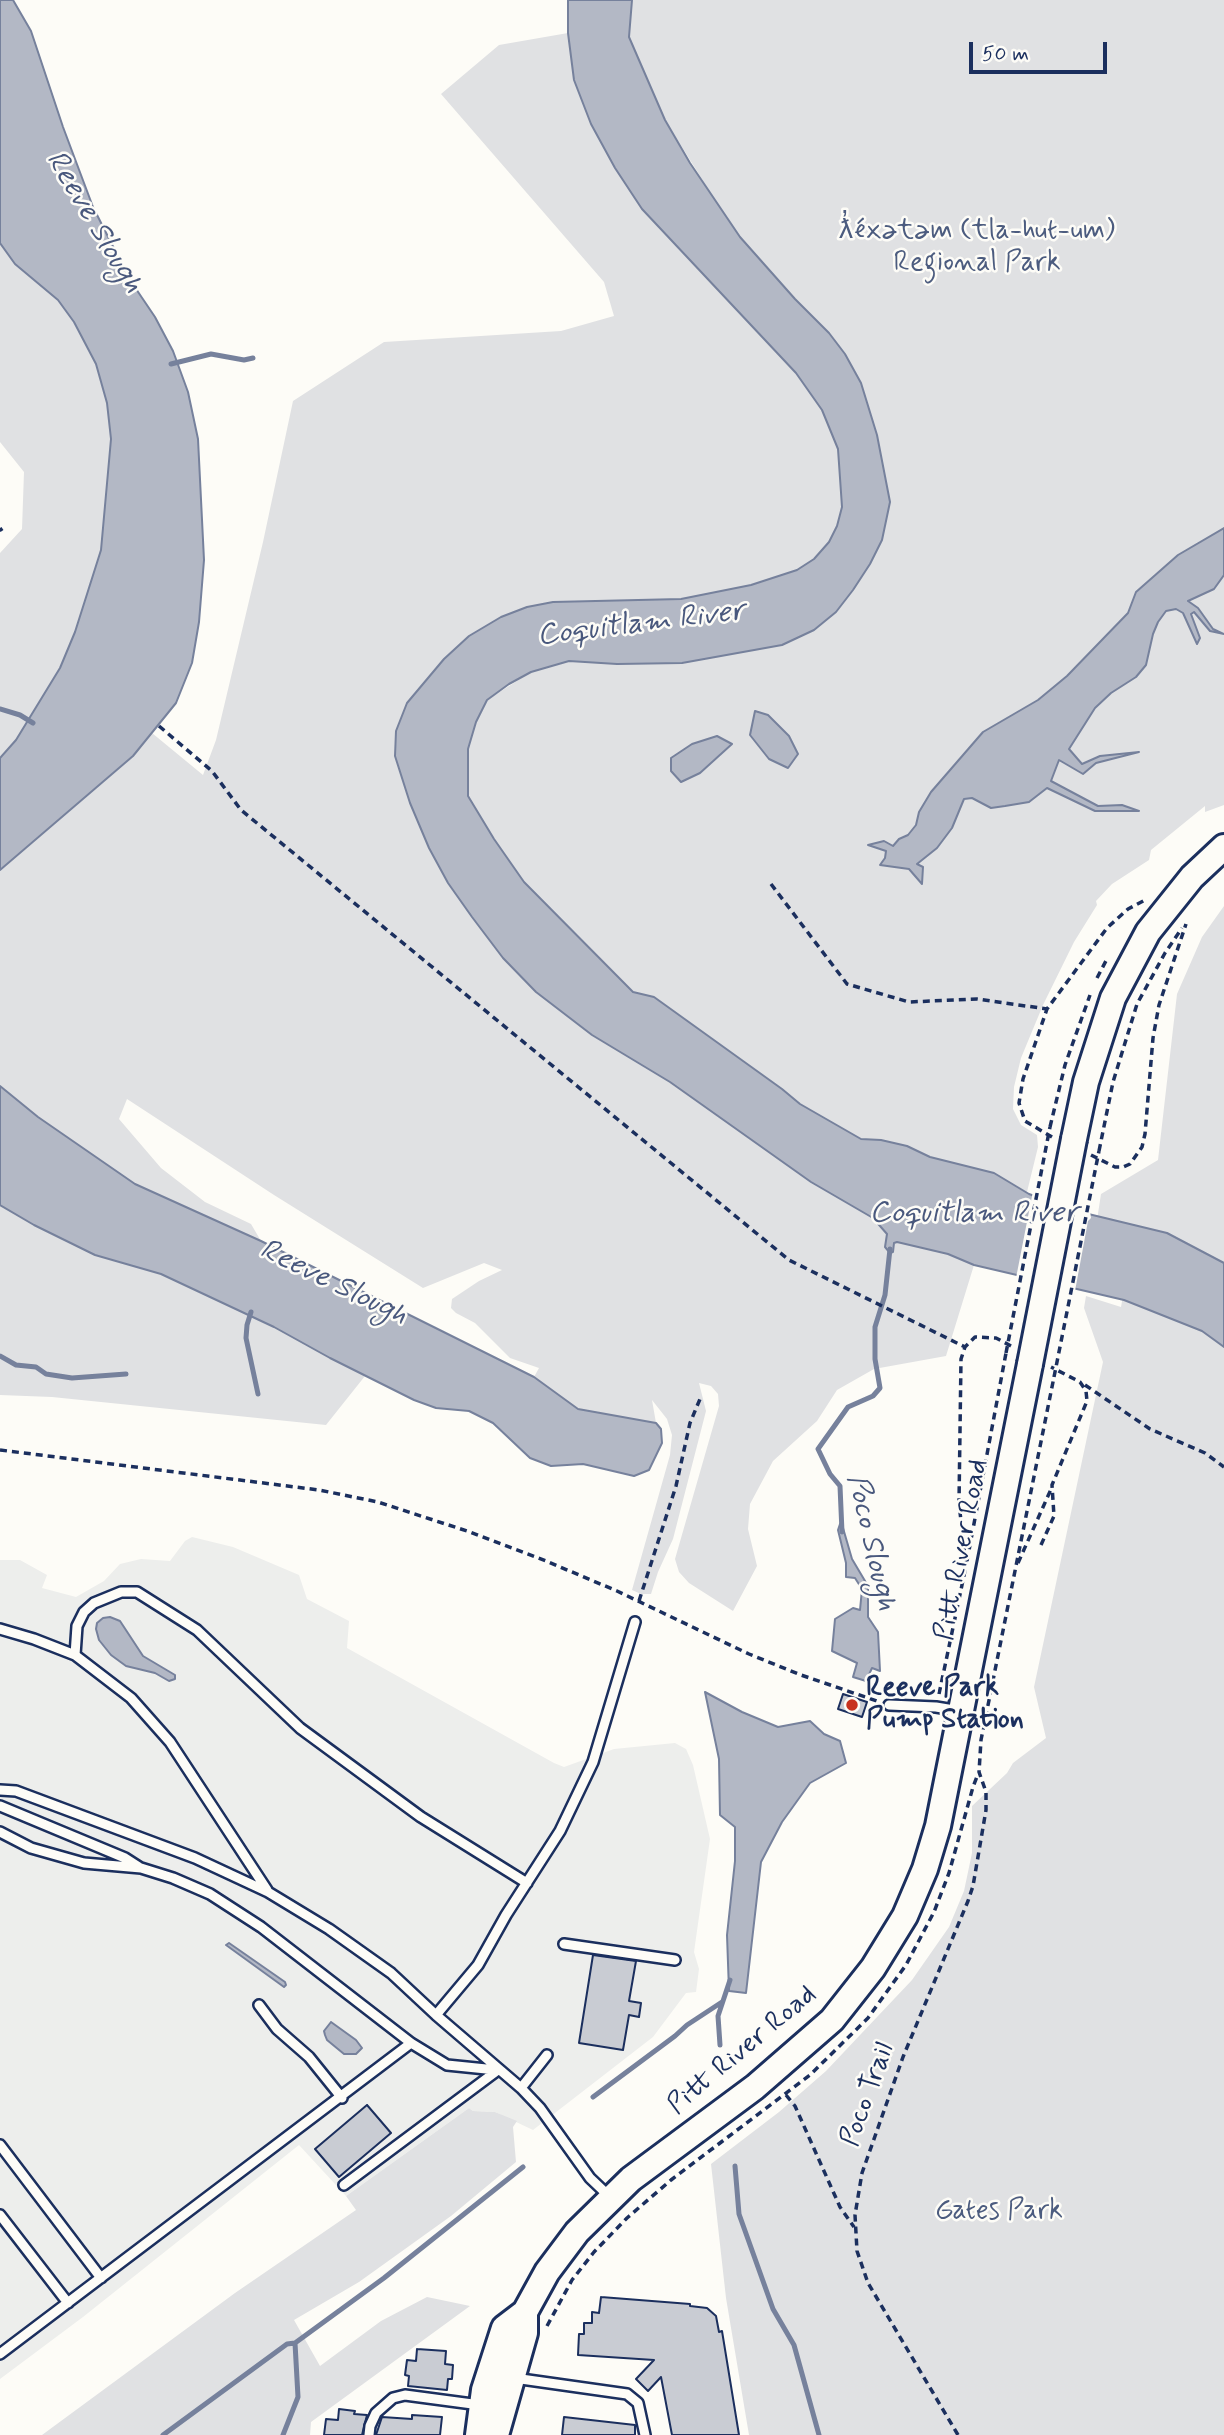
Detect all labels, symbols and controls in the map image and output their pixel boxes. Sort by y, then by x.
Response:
scale bar [972,28,1110,72]
text: 50 m [982,40,1029,68]
water label: Reeve Slough [36,145,150,301]
park label: ƛ̓éxətəm (tla-hut-um) Regional Park [839,215,1115,281]
water label: Coquitlam River [535,594,747,656]
water label: Coquitlam River [870,1197,1078,1233]
water label: Reeve Slough [253,1233,413,1335]
street label: Pitt River Road [929,1456,997,1644]
water label: Poco Slough [837,1471,903,1615]
place label: Reeve Park Pump Station [866,1672,1024,1738]
marker: Reeve Park Pump Station [844,1697,860,1713]
street label: Pitt River Road [662,1979,824,2123]
street label: Poco Trail [835,2039,903,2151]
park label: Gates Park [935,2195,1063,2229]

